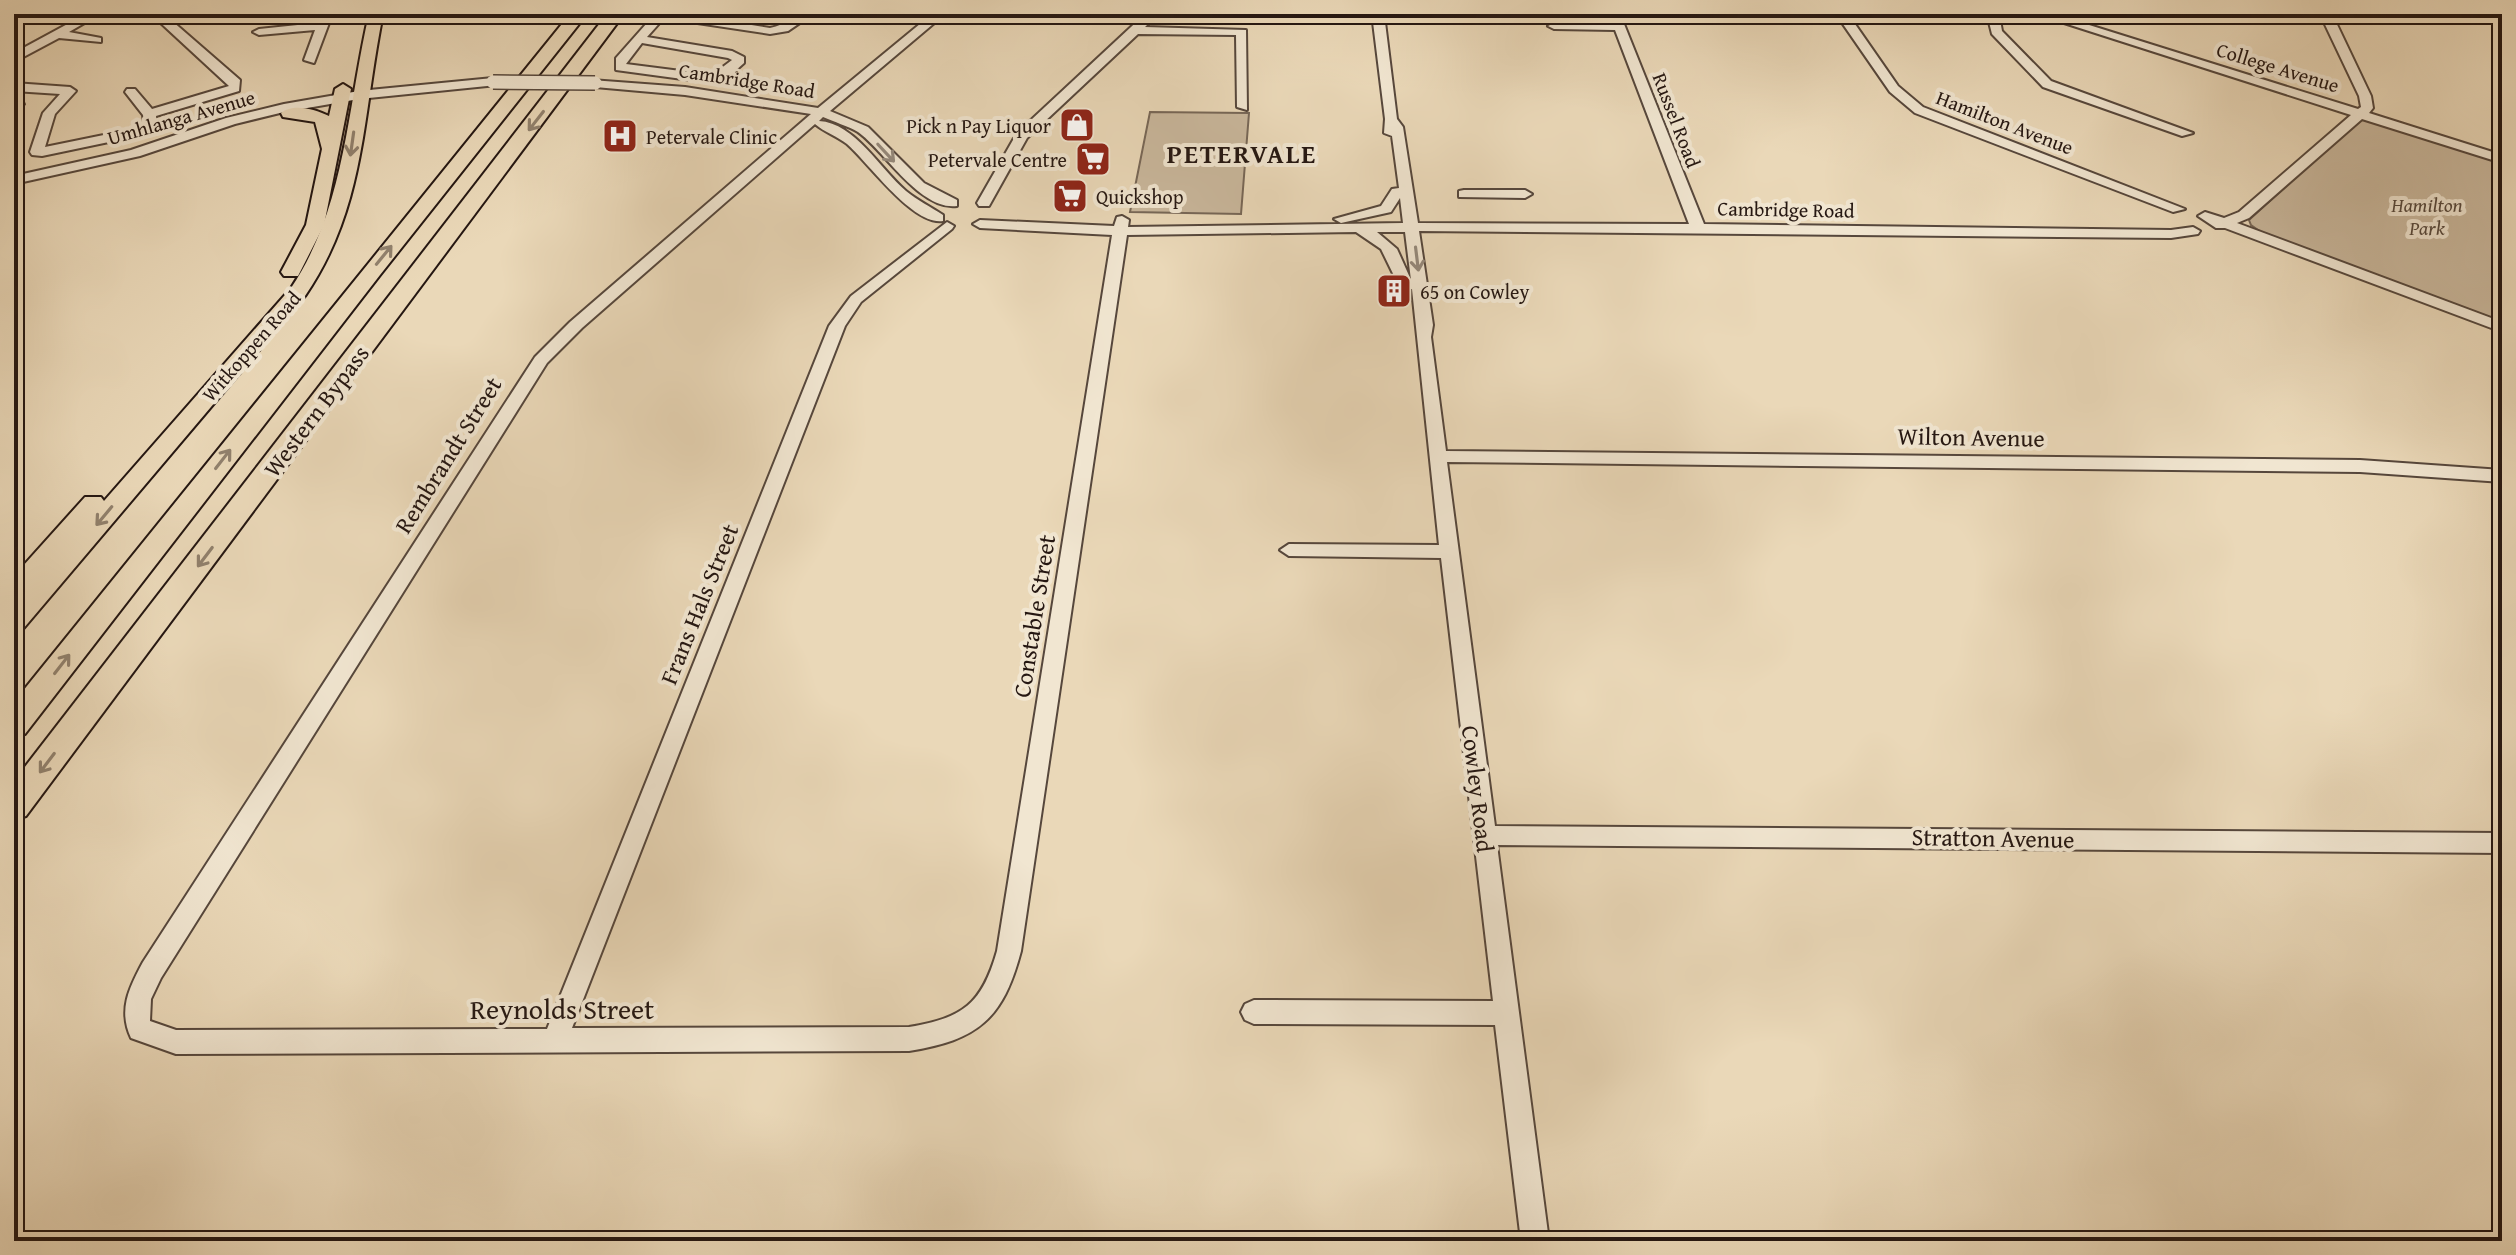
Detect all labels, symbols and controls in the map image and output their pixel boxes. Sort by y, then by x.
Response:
street label: College Avenue [2213,35,2343,99]
street label: Cambridge Road [677,55,817,105]
street label: Russel Road [1646,68,1708,172]
street label: Umhlanga Avenue [104,82,258,152]
street label: Hamilton Avenue [1932,83,2078,161]
shop icon: Pick n Pay Liquor [1058,106,1096,144]
one-way arrow [527,110,544,131]
place label: Pick n Pay Liquor [906,111,1051,140]
hospital icon: Petervale Clinic [601,117,639,155]
place label: Petervale Clinic [646,122,777,151]
one-way arrow [344,131,359,156]
district label: PETERVALE [1167,134,1317,173]
supermarket icon: Petervale Centre [1074,140,1112,178]
one-way arrow [877,142,895,162]
place label: Petervale Centre [928,145,1067,174]
supermarket icon: Quickshop [1051,177,1089,215]
place label: Quickshop [1096,182,1184,211]
park label: Hamilton Park [2390,190,2463,242]
street label: Cambridge Road [1717,193,1855,225]
one-way arrow [375,245,393,266]
one-way arrow [1409,245,1424,272]
building icon: 65 on Cowley [1375,272,1413,310]
place label: 65 on Cowley [1420,277,1529,306]
street label: Witkoppen Road [195,284,307,408]
street label: Western Bypass [255,338,377,484]
street label: Rembrandt Street [386,369,511,540]
street label: Wilton Avenue [1897,418,2045,456]
one-way arrow [214,449,232,470]
one-way arrow [95,506,113,526]
street label: Frans Hals Street [651,518,747,690]
street label: Constable Street [1004,531,1064,700]
one-way arrow [197,546,214,567]
one-way arrow [54,654,71,675]
street label: Cowley Road [1453,724,1503,855]
one-way arrow [38,752,55,773]
street label: Stratton Avenue [1911,819,2075,857]
street label: Reynolds Street [470,988,654,1029]

